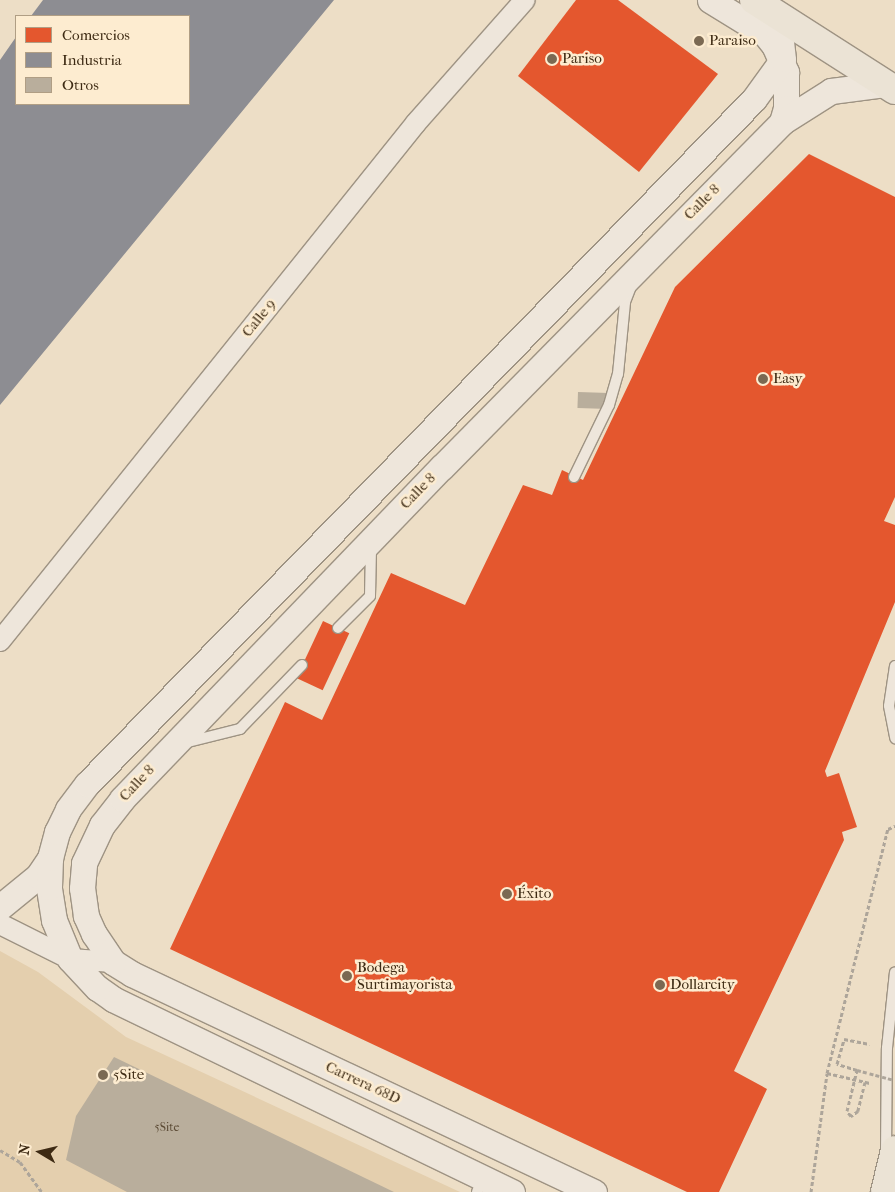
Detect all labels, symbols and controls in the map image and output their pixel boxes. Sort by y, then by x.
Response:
legend [15,15,190,105]
text: Comercios [62,26,130,44]
place label: Paraiso [709,32,756,50]
marker: Paraiso [693,35,705,47]
place label: Pariso [562,50,602,68]
text: Industria [62,51,122,69]
marker: Pariso [546,53,558,65]
text: Otros [62,76,99,94]
street label: Calle 8 [680,180,724,224]
street label: Calle 9 [238,295,280,341]
place label: Easy [773,370,803,388]
marker: Easy [757,373,769,385]
street label: Calle 8 [396,469,440,513]
street label: Calle 8 [116,761,158,805]
place label: Éxito [517,885,551,903]
marker: Éxito [501,888,513,900]
place label: Bodega Surtimayorista [357,958,452,993]
marker: Bodega Surtimayorista [341,970,353,982]
place label: Dollarcity [670,976,735,994]
marker: Dollarcity [654,979,666,991]
street label: Carrera 68D [323,1058,403,1108]
place label: 5Site [113,1066,144,1084]
marker: 5Site [97,1069,109,1081]
house number: 5Site [154,1121,180,1135]
north arrow [15,1127,65,1177]
text: N [15,1143,34,1156]

